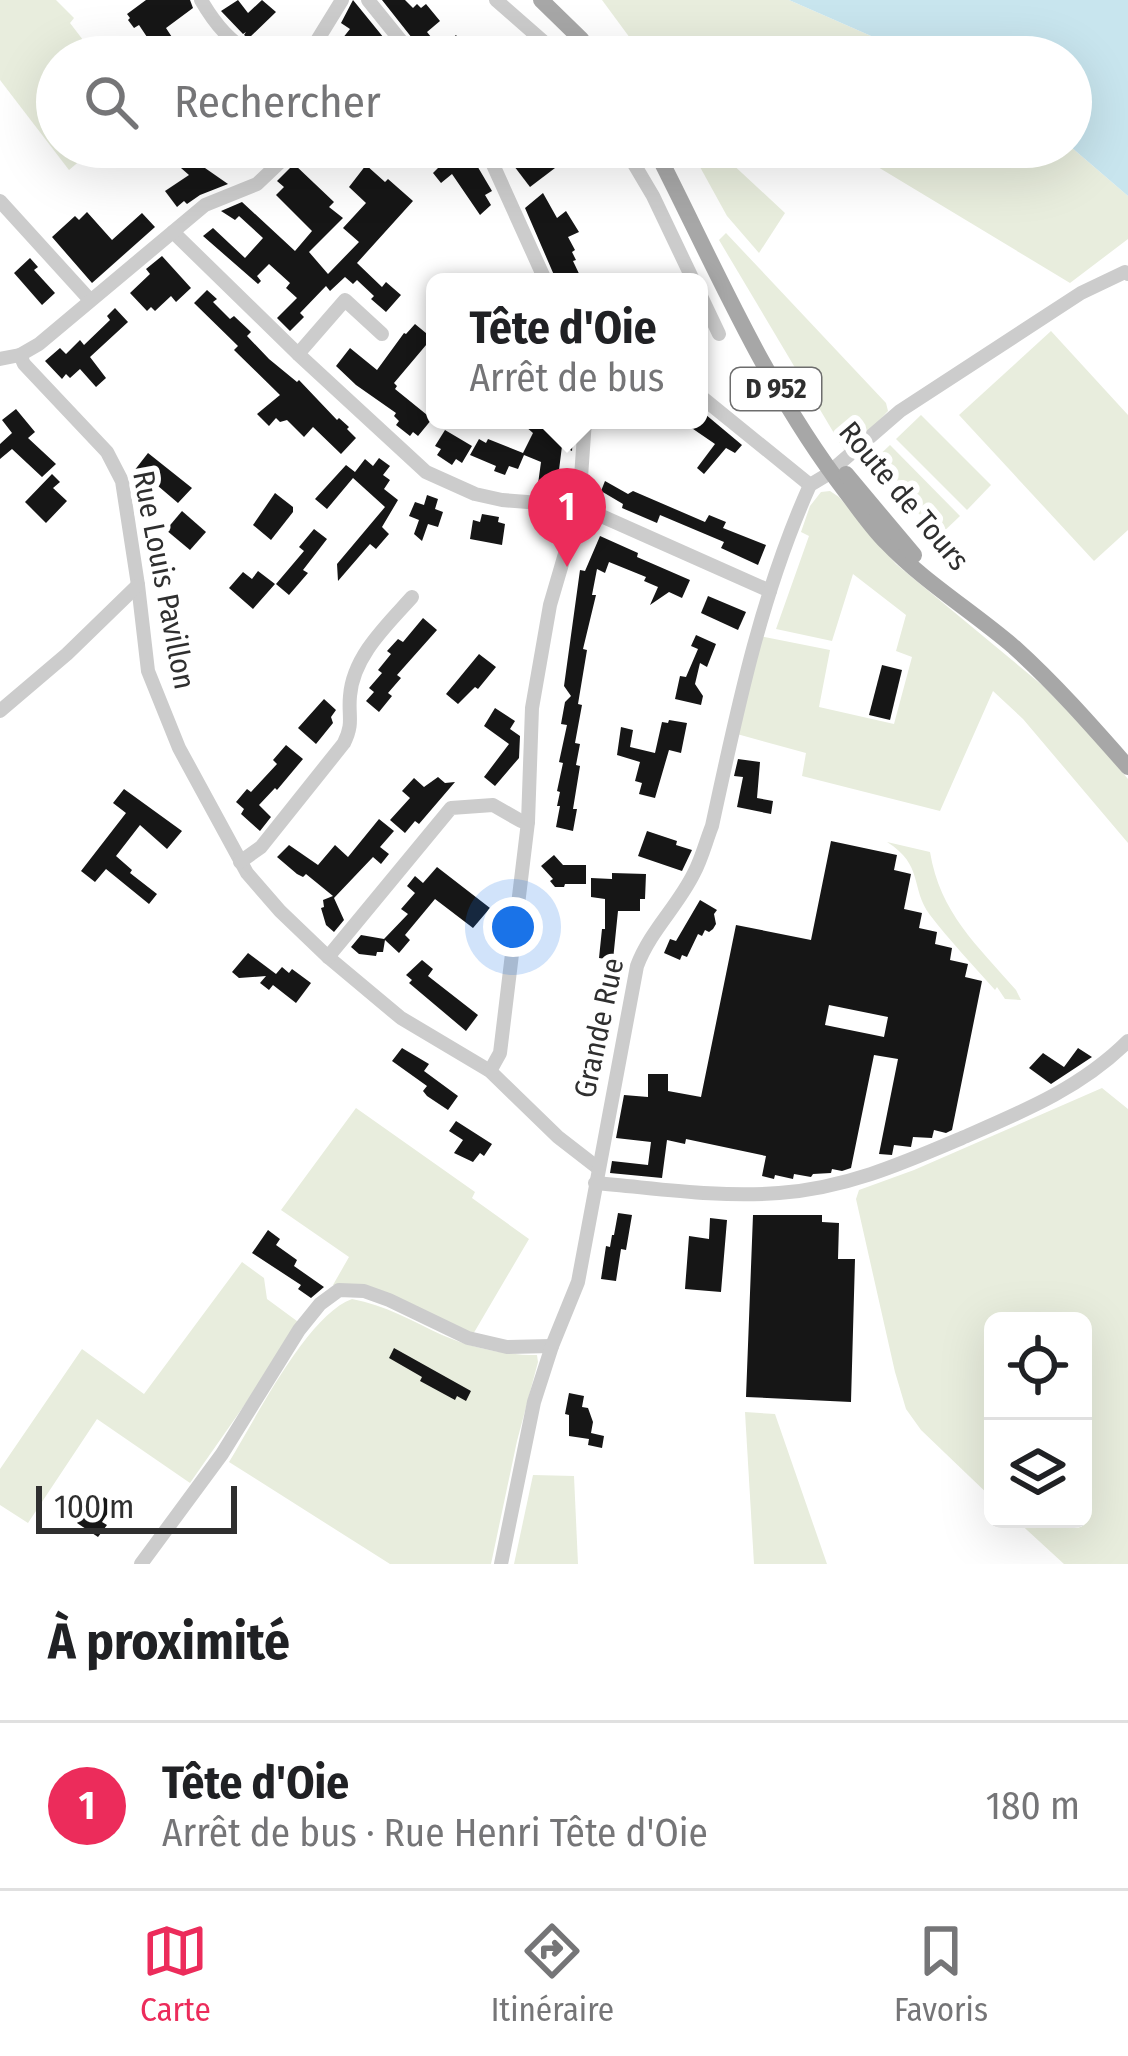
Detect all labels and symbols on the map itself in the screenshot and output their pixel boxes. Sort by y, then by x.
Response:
road number: D 952 [731,368,821,410]
street label: Route de Tours [831,414,977,578]
street label: Rue Louis Pavillon [125,468,203,692]
pin: 1 [528,468,606,567]
your location [483,897,543,957]
street label: Grande Rue [567,955,631,1101]
scale bar [36,1480,237,1533]

